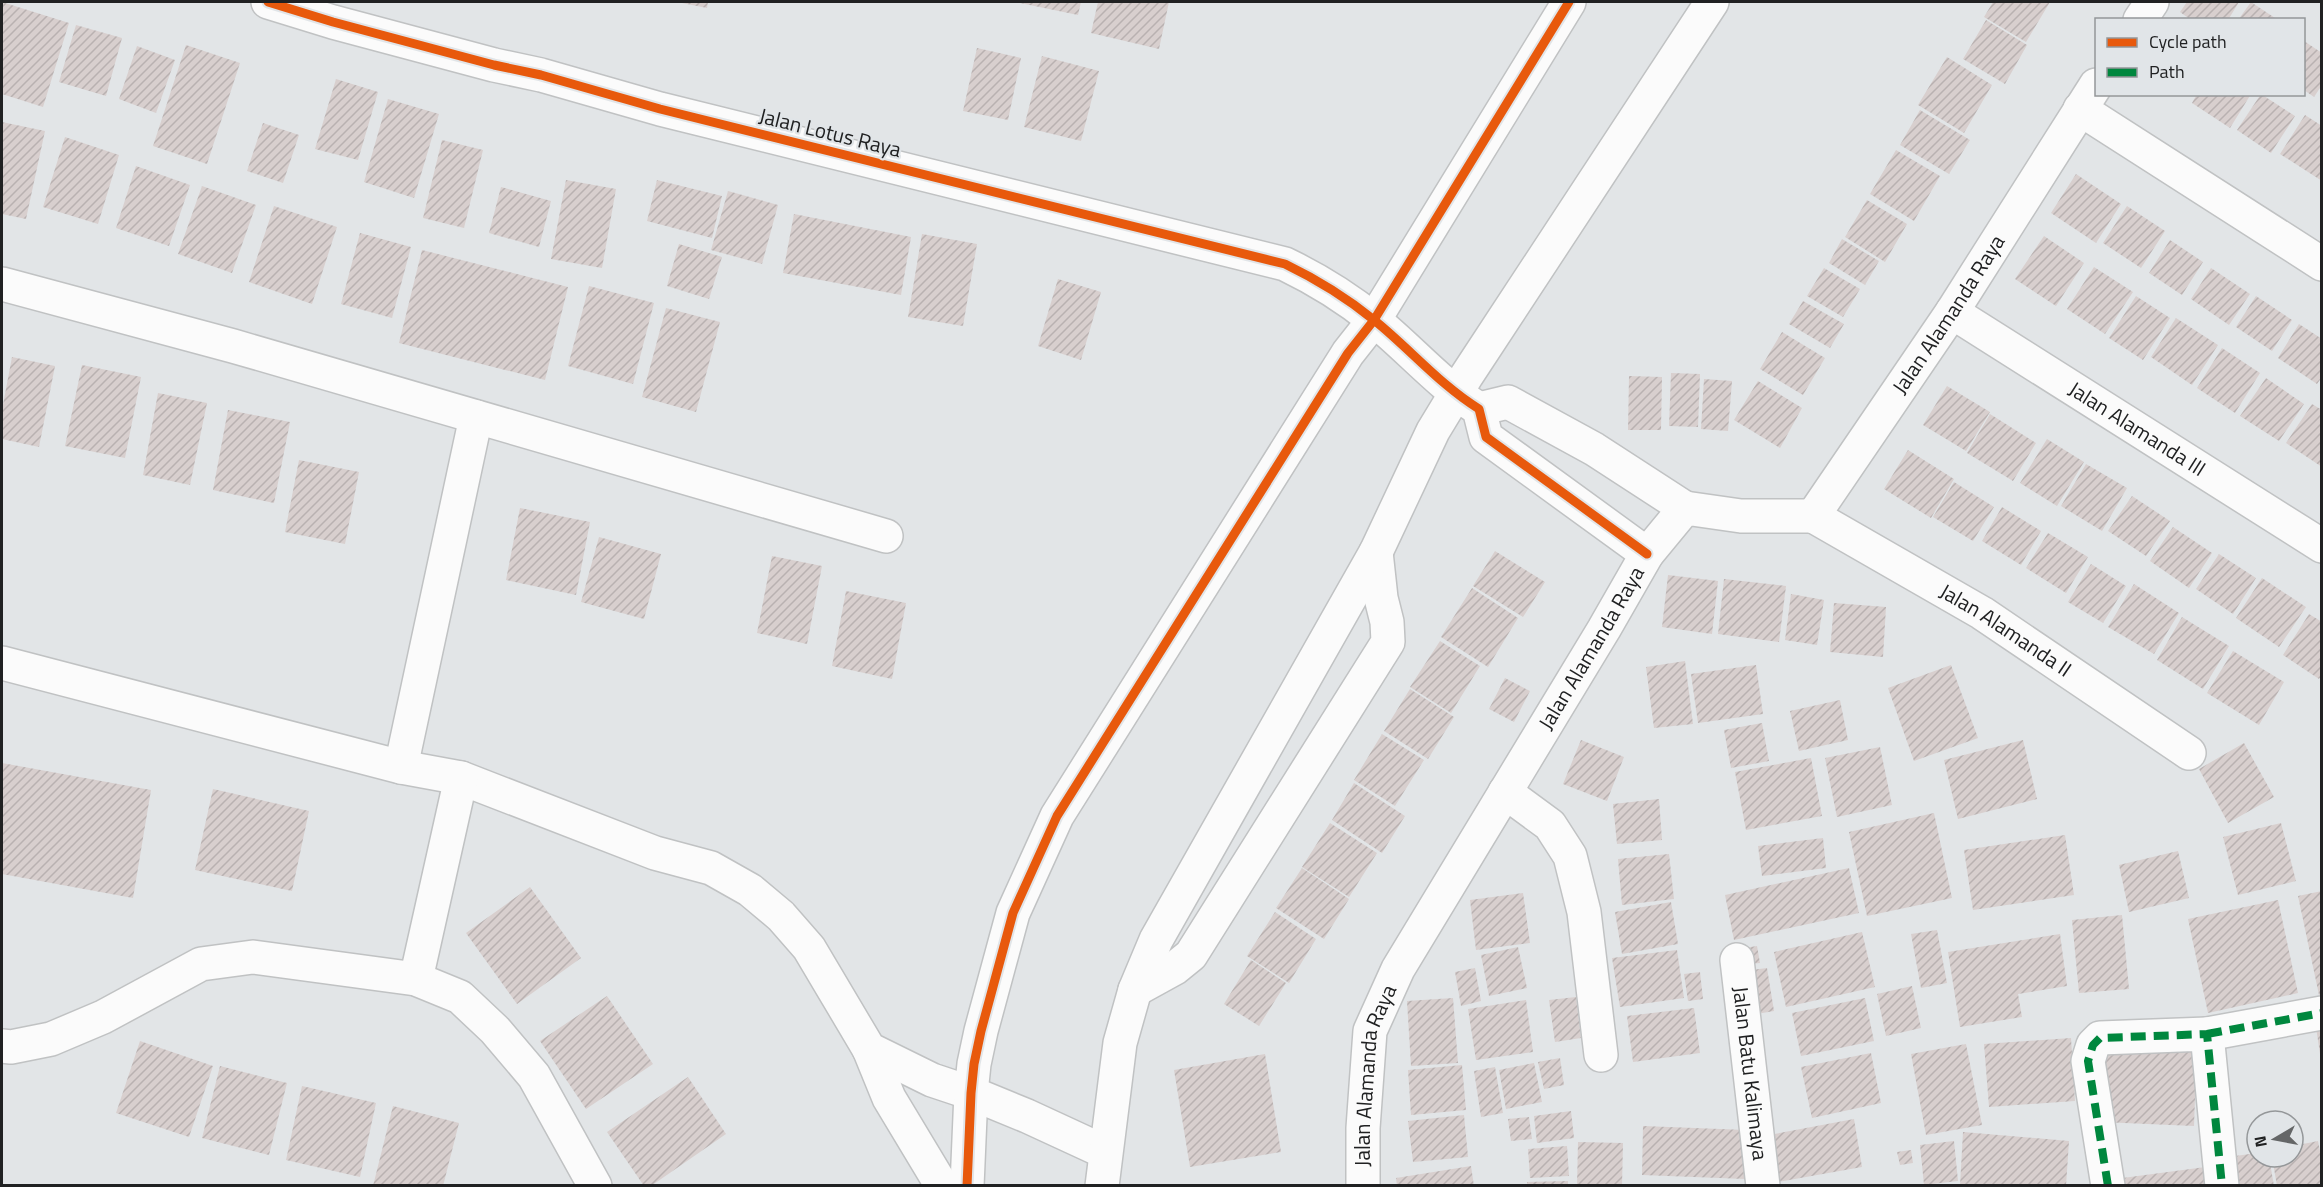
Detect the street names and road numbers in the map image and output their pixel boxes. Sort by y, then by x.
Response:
street label: Jalan Lotus Raya [756,99,905,165]
street label: Jalan Alamanda Raya [1884,228,2012,400]
street label: Jalan Alamanda III [2063,373,2213,484]
street label: Jalan Alamanda Raya [1530,560,1652,736]
street label: Jalan Alamanda II [1934,575,2079,684]
street label: Jalan Alamanda Raya [1346,979,1404,1167]
street label: Jalan Batu Kalimaya [1725,984,1777,1162]

